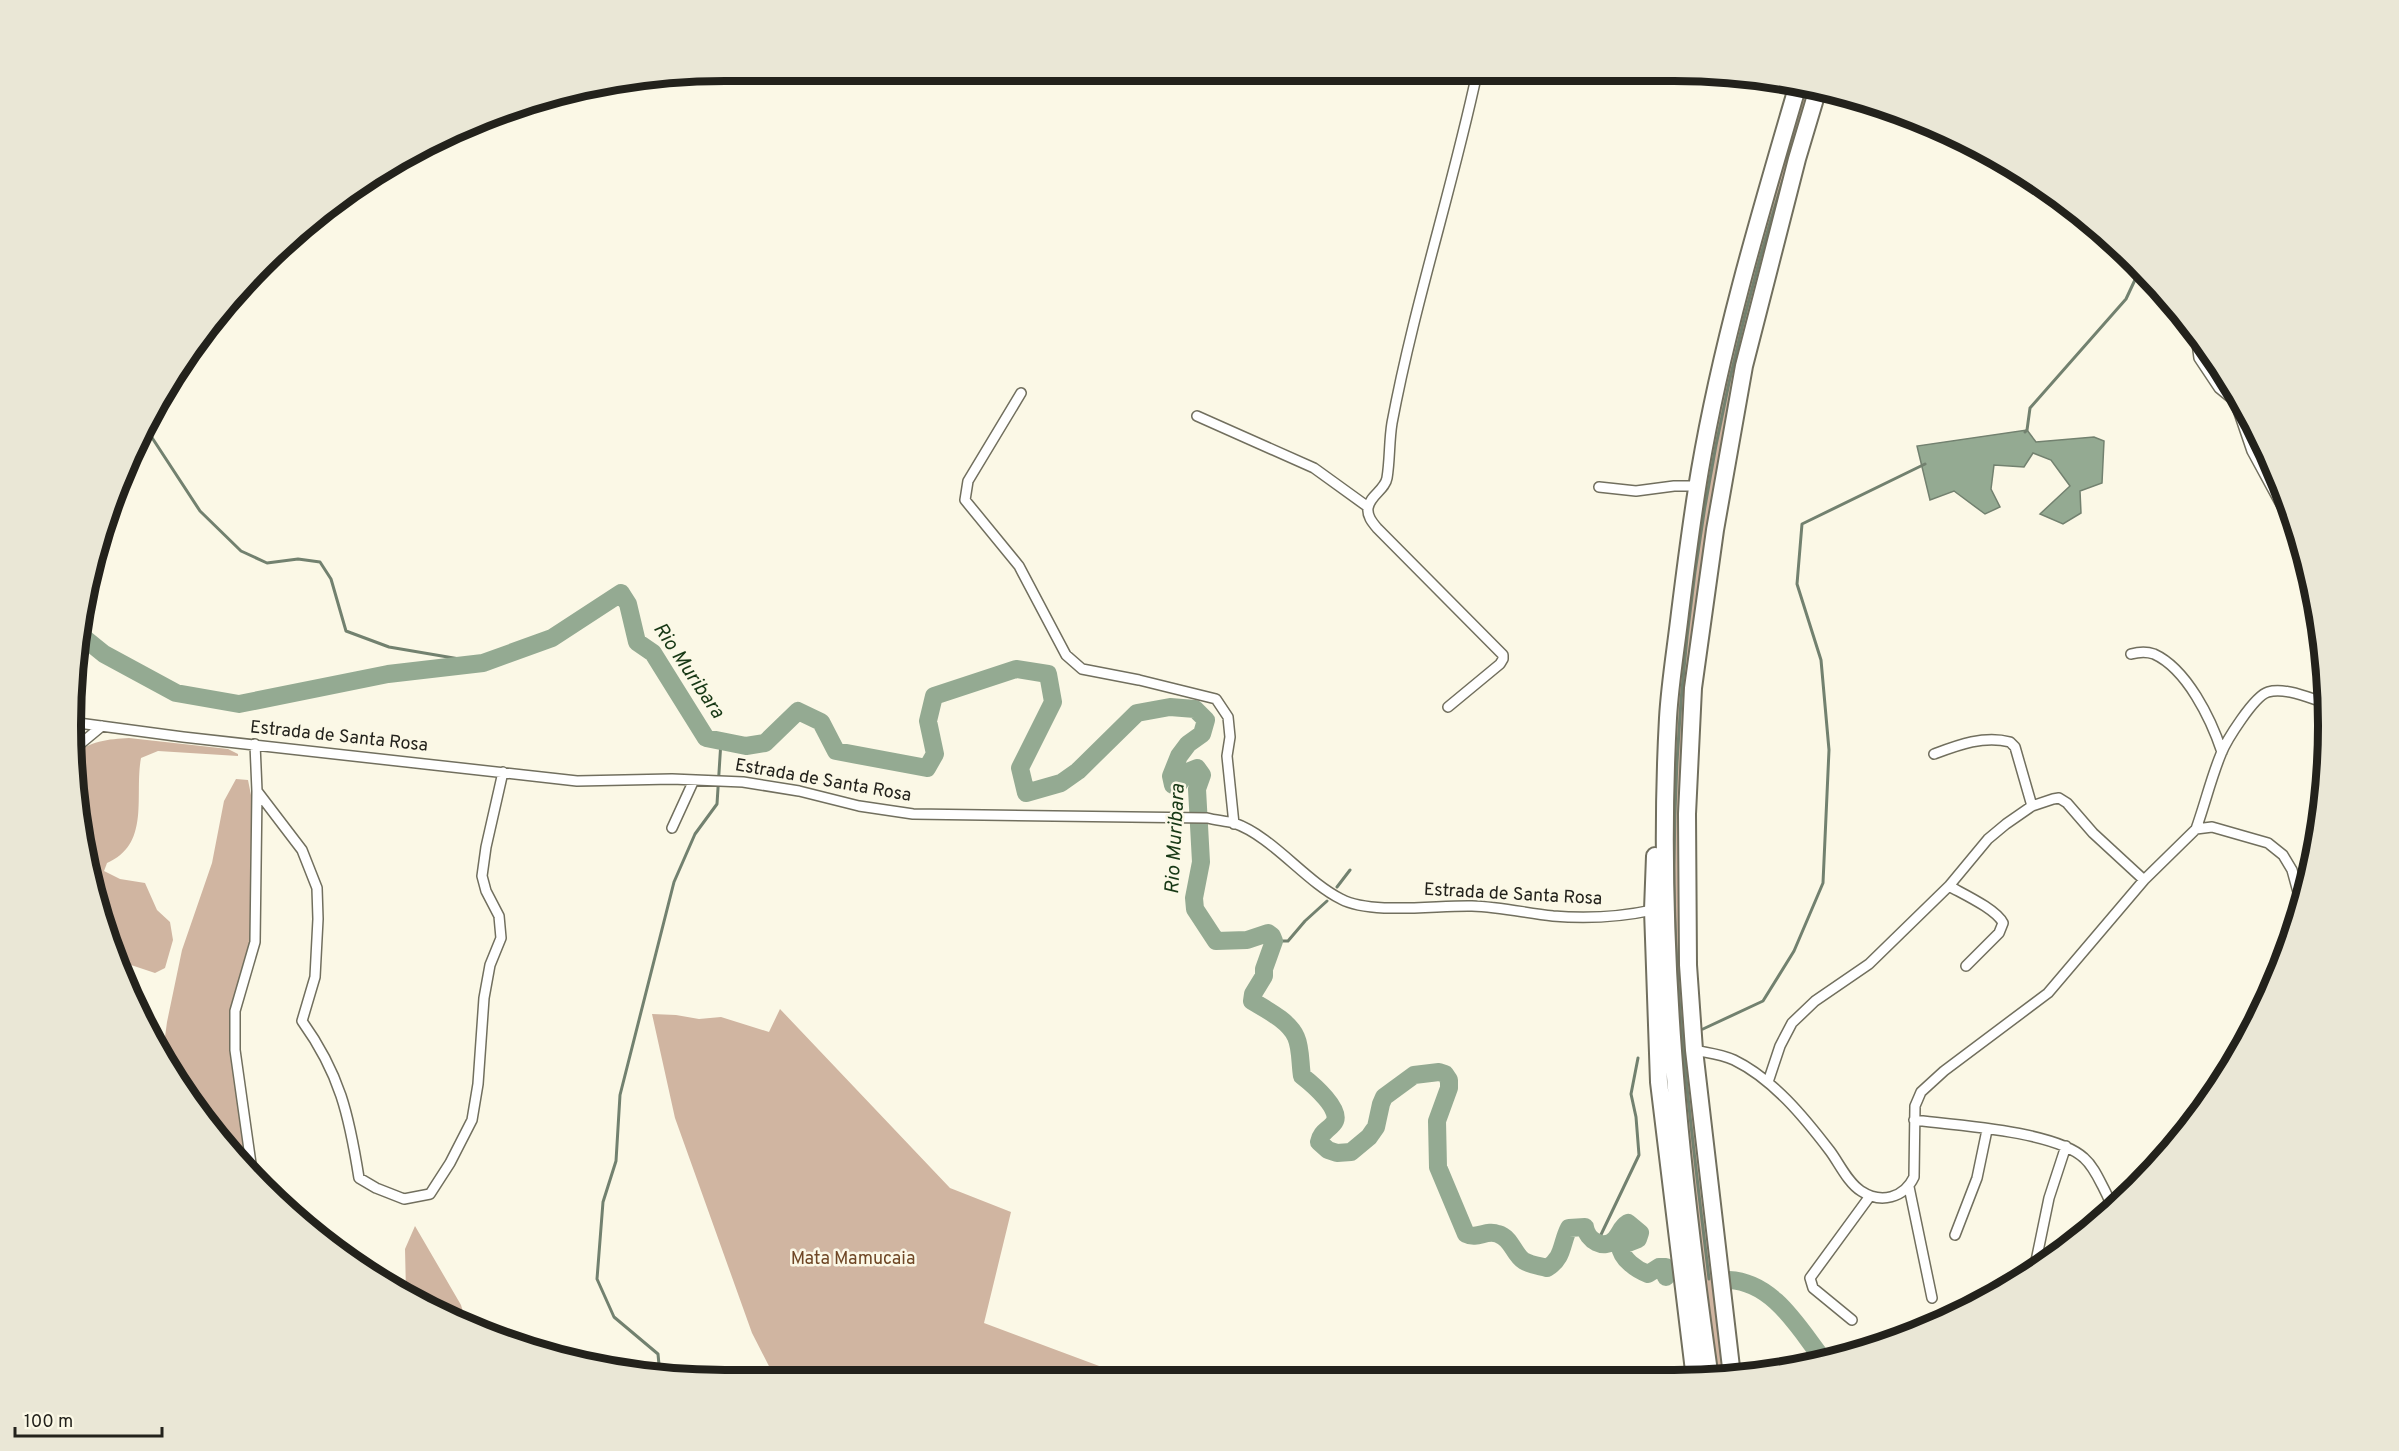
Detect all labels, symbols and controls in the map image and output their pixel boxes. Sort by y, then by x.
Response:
water label: Rio Muribara [646,618,730,725]
street label: Estrada de Santa Rosa [249,716,429,758]
street label: Estrada de Santa Rosa [733,754,913,808]
water label: Rio Muribara [1160,782,1192,895]
street label: Estrada de Santa Rosa [1423,879,1603,911]
park label: Mata Mamucaia [791,1248,915,1271]
scale bar [15,1400,162,1438]
text: 100 m [24,1411,73,1434]

